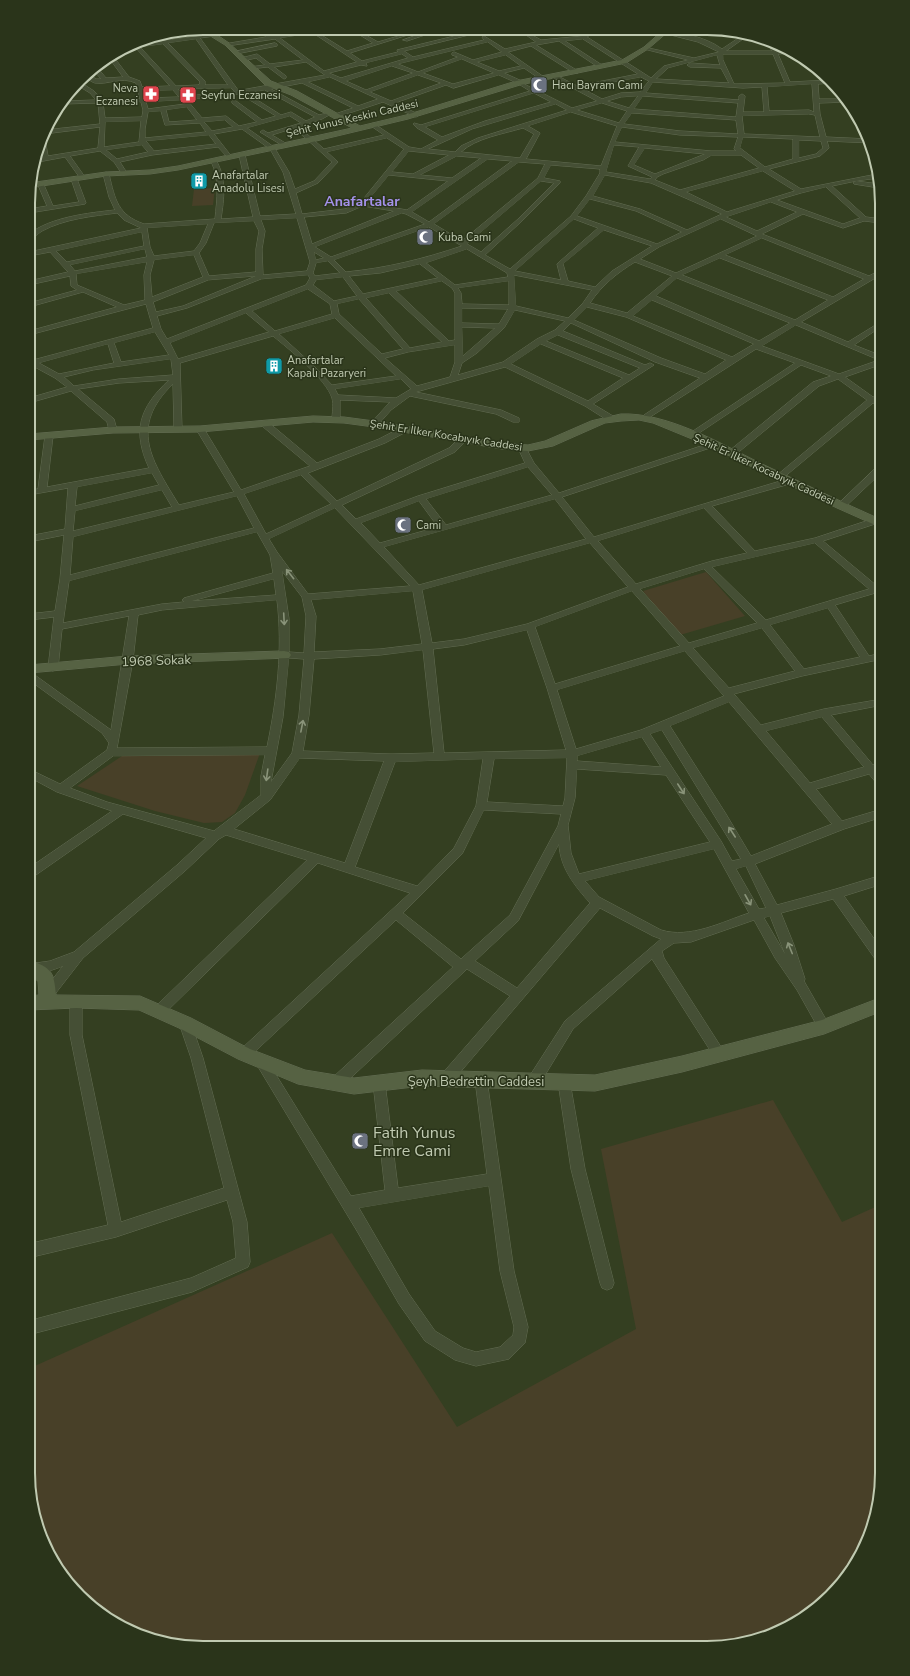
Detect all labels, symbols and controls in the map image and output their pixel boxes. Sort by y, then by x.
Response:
mosque icon: Hacı Bayram Cami [529,75,549,95]
place label: Hacı Bayram Cami [552,78,643,93]
place label: Neva Eczanesi [96,81,138,109]
pharmacy icon: Neva Eczanesi [141,84,161,104]
pharmacy icon: Seyfun Eczanesi [178,85,198,105]
place label: Seyfun Eczanesi [201,88,280,103]
street label: Şehit Yunus Keskin Caddesi [285,96,420,141]
place label: Anafartalar Anadolu Lisesi [212,168,284,196]
building icon: Anafartalar Anadolu Lisesi [189,171,209,191]
district label: Anafartalar [324,192,400,211]
mosque icon: Kuba Cami [415,227,435,247]
place label: Kuba Cami [438,230,491,245]
place label: Anafartalar Kapalı Pazaryeri [287,353,366,381]
building icon: Anafartalar Kapalı Pazaryeri [264,356,284,376]
street label: Şehit Er İlker Kocabıyık Caddesi [369,416,523,455]
street label: Şehit Er İlker Kocabıyık Caddesi [691,430,837,509]
mosque icon: Cami [393,515,413,535]
place label: Cami [416,518,441,533]
one-way arrow [286,569,294,580]
one-way arrow [280,612,287,625]
street label: 1968 Sokak [121,651,192,671]
one-way arrow [298,720,306,733]
one-way arrow [263,768,271,781]
one-way arrow [676,783,685,794]
one-way arrow [728,827,736,838]
one-way arrow [744,894,752,906]
one-way arrow [785,943,793,955]
street label: Şeyh Bedrettin Caddesi [408,1073,544,1091]
place label: Fatih Yunus Emre Cami [373,1122,456,1162]
mosque icon: Fatih Yunus Emre Cami [350,1131,370,1151]

